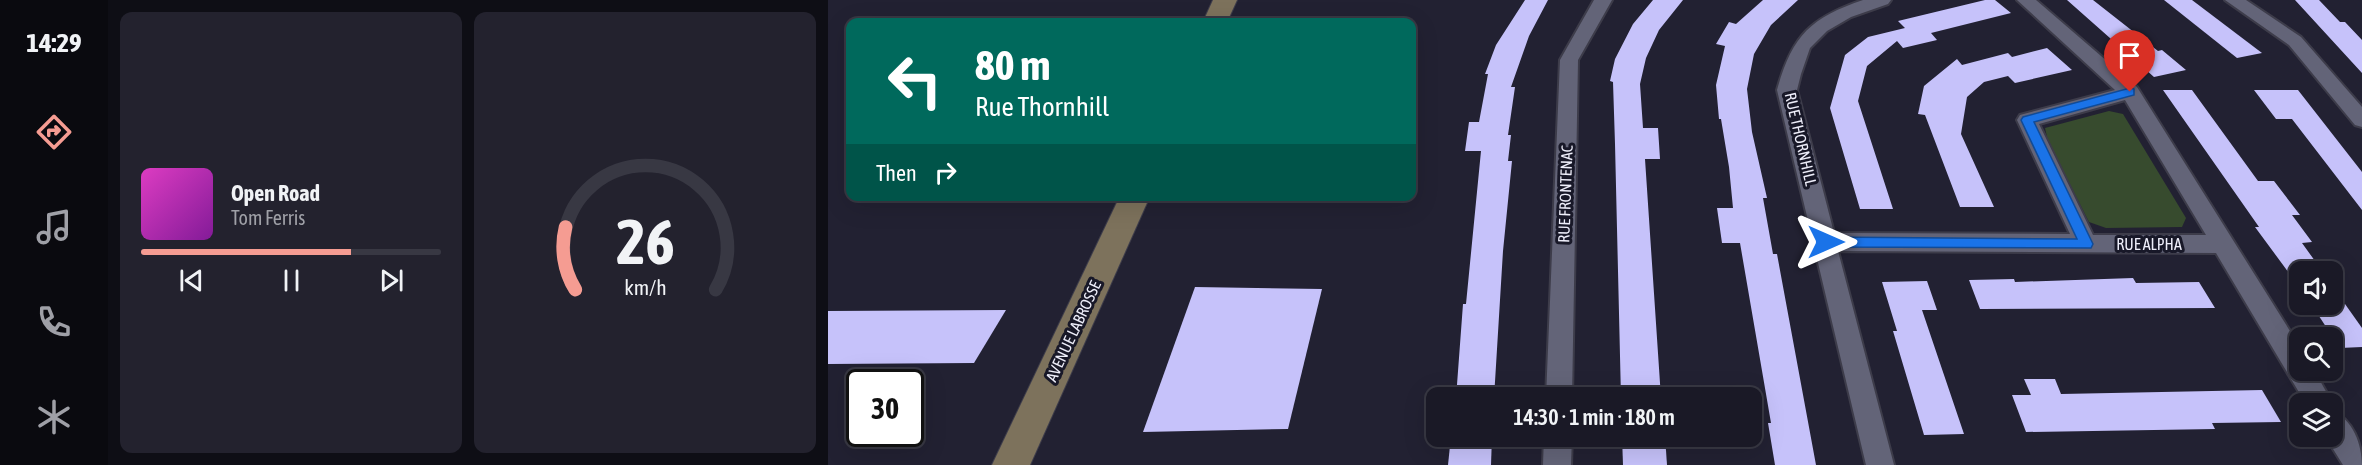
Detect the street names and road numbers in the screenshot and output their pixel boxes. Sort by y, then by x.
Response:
street label: RUE THORNHILL [1782,91,1821,188]
street label: RUE FRONTENAC [1554,145,1576,243]
street label: RUE ALPHA [2116,235,2182,253]
street label: AVENUE LABROSSE [1042,278,1104,384]

